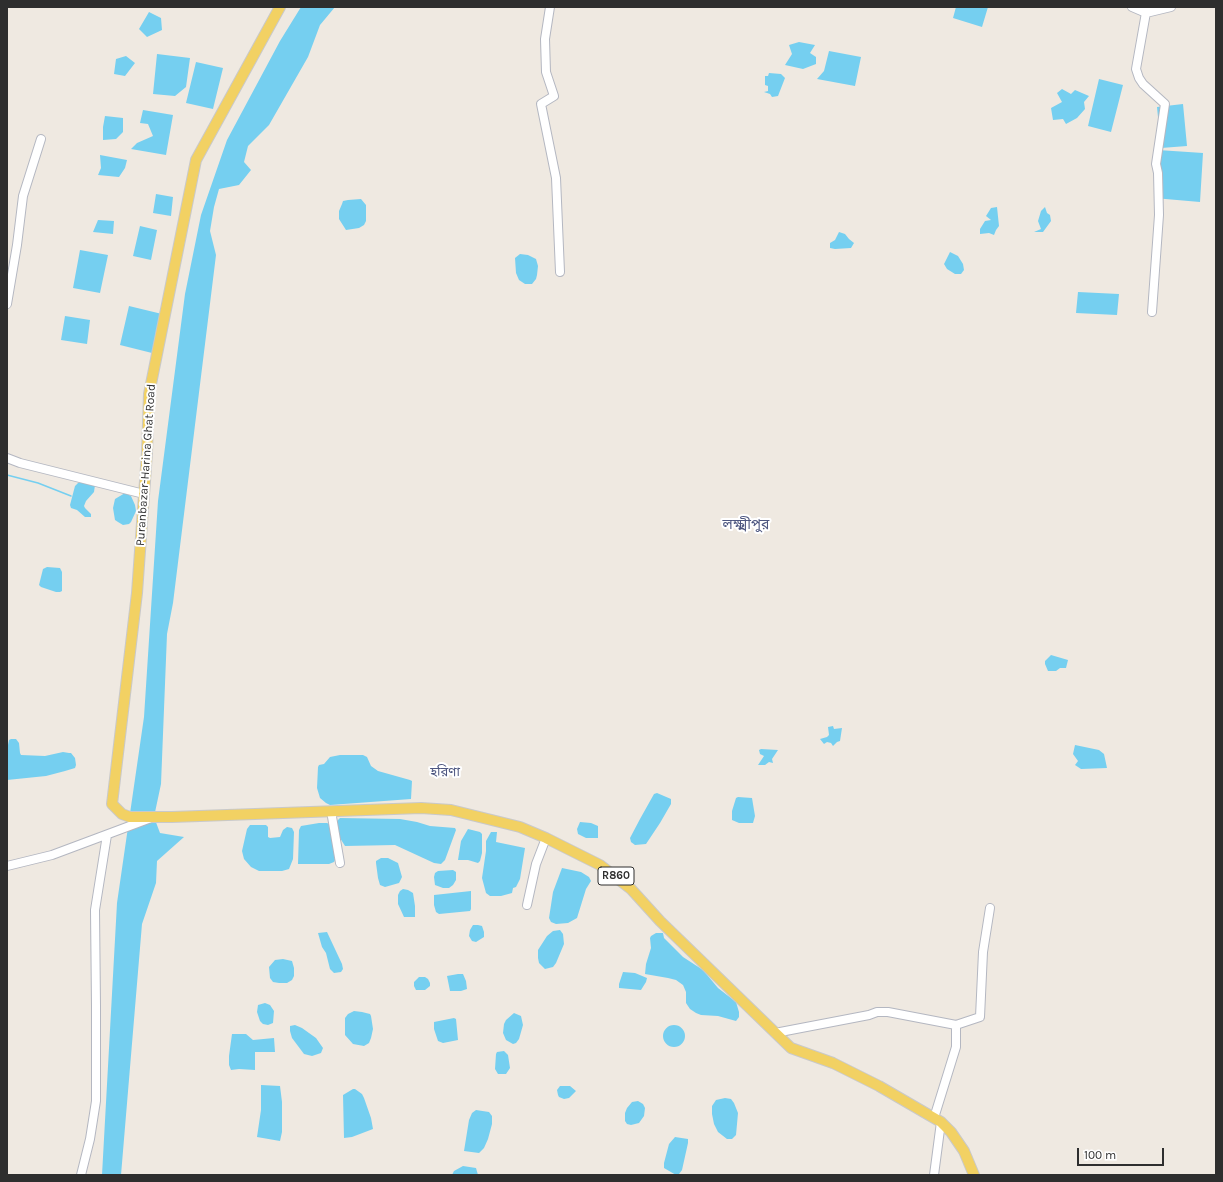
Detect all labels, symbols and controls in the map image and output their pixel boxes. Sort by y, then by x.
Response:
street label: Puranbazar-Harina Ghat Road [133,383,159,547]
district label: লক্ষ্মীপুর [723,517,769,533]
district label: হরিণা [430,764,460,780]
road number: R860 [598,867,634,885]
scale bar [1079,1140,1166,1166]
text: 100 m [1084,1148,1116,1162]

